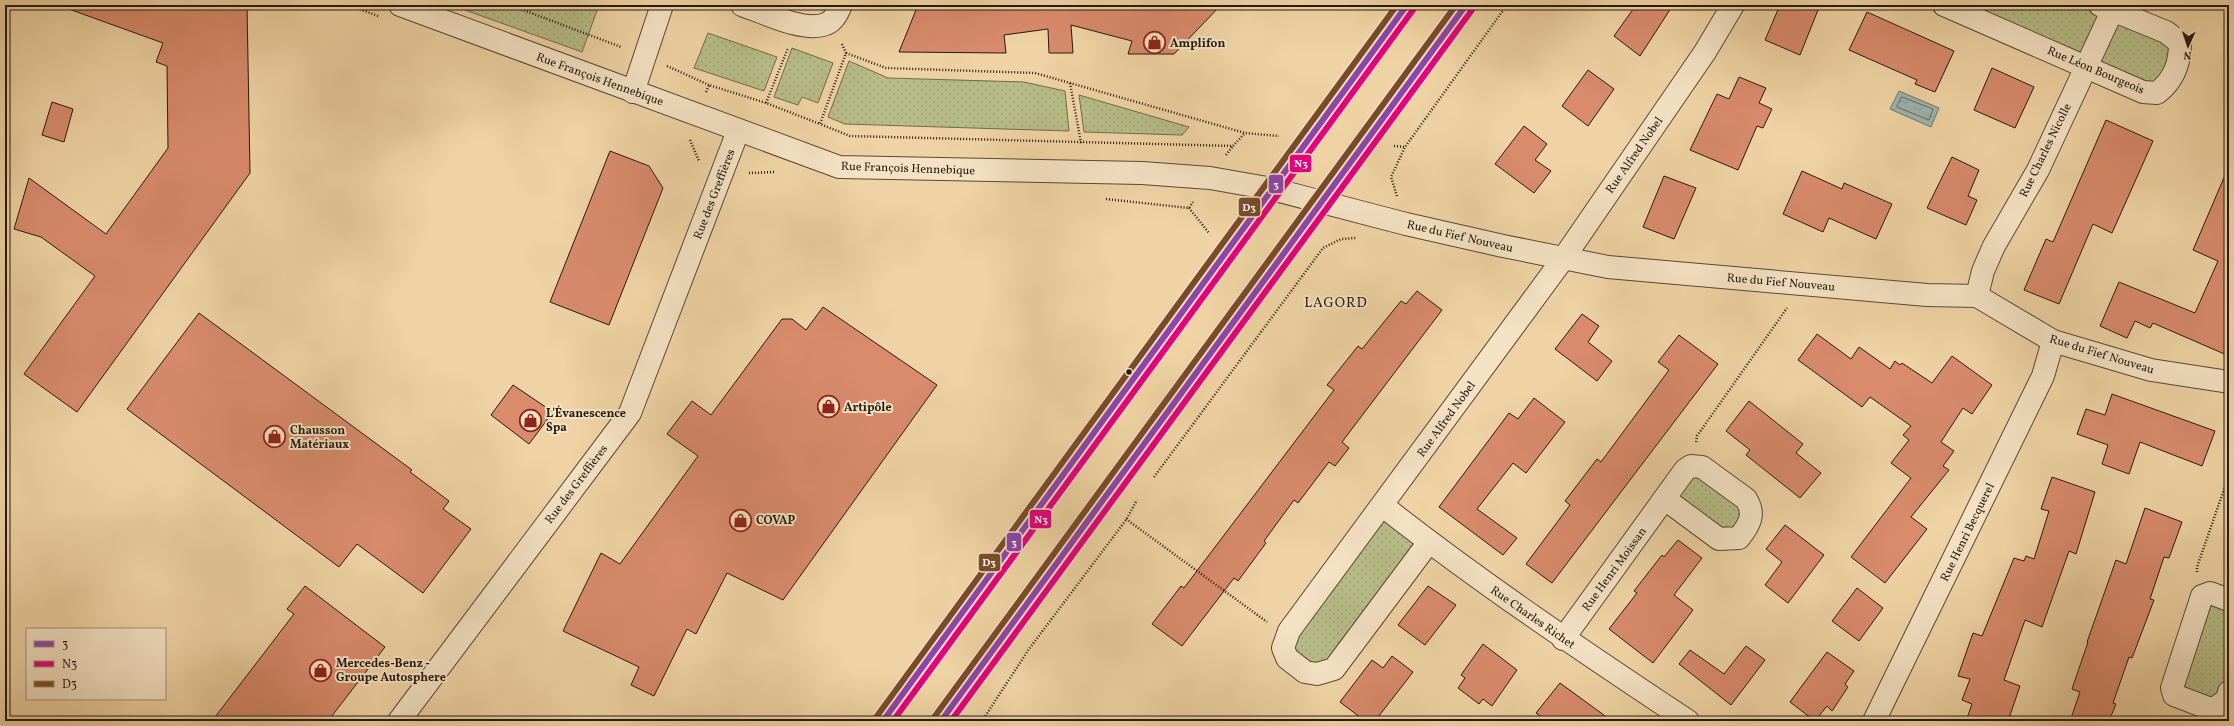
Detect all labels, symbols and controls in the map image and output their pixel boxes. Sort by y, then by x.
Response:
north arrow [2168,26,2208,66]
shop icon: Amplifon [1141,30,1167,56]
place label: Amplifon [1170,36,1225,52]
street label: Rue Léon Bourgeois [2045,43,2147,99]
text: N [2183,47,2192,62]
street label: Rue François Hennebique [534,49,666,111]
street label: Rue Charles Nicolle [2016,100,2076,200]
street label: Rue Alfred Nobel [1602,114,1667,197]
street label: Rue des Greffières [690,147,740,242]
line badge: N3 [1289,154,1312,173]
text: N3 [1294,157,1308,172]
street label: Rue François Hennebique [841,159,976,179]
line badge: 3 [1268,174,1284,194]
text: 3 [1273,178,1279,193]
line badge: D3 [1238,197,1261,217]
text: D3 [1242,201,1256,216]
street label: Rue du Fief Nouveau [1405,217,1515,257]
street label: Rue du Fief Nouveau [1726,270,1836,296]
district label: LAGORD [1304,294,1368,313]
street label: Rue du Fief Nouveau [2047,331,2156,379]
unlabelled marker [1124,367,1134,377]
street label: Rue Alfred Nobel [1414,378,1480,461]
shop icon: Artipôle [816,394,842,420]
place label: Artipôle [844,400,892,416]
place label: L'Évanescence Spa [546,405,626,436]
shop icon: L'Évanescence Spa [517,407,543,433]
place label: Chausson Matériaux [290,423,349,453]
shop icon: Chausson Matériaux [262,424,288,450]
street label: Rue des Greffières [542,442,612,528]
street label: Rue Henri Becquerel [1937,480,1999,584]
shop icon: COVAP [728,507,754,533]
line badge: N3 [1029,509,1052,529]
place label: COVAP [756,513,796,529]
text: N3 [1034,513,1048,528]
street label: Rue Henri Moissan [1579,524,1651,615]
line badge: 3 [1006,532,1022,552]
text: 3 [1011,536,1017,551]
line badge: D3 [978,553,1001,572]
text: D3 [982,556,996,571]
street label: Rue Charles Richet [1487,583,1578,653]
legend [26,628,166,700]
text: 3 [62,637,68,653]
place label: Mercedes-Benz - Groupe Autosphere [336,656,446,686]
text: N3 [62,657,77,673]
shop icon: Mercedes-Benz - Groupe Autosphere [308,657,334,683]
text: D3 [62,677,77,693]

